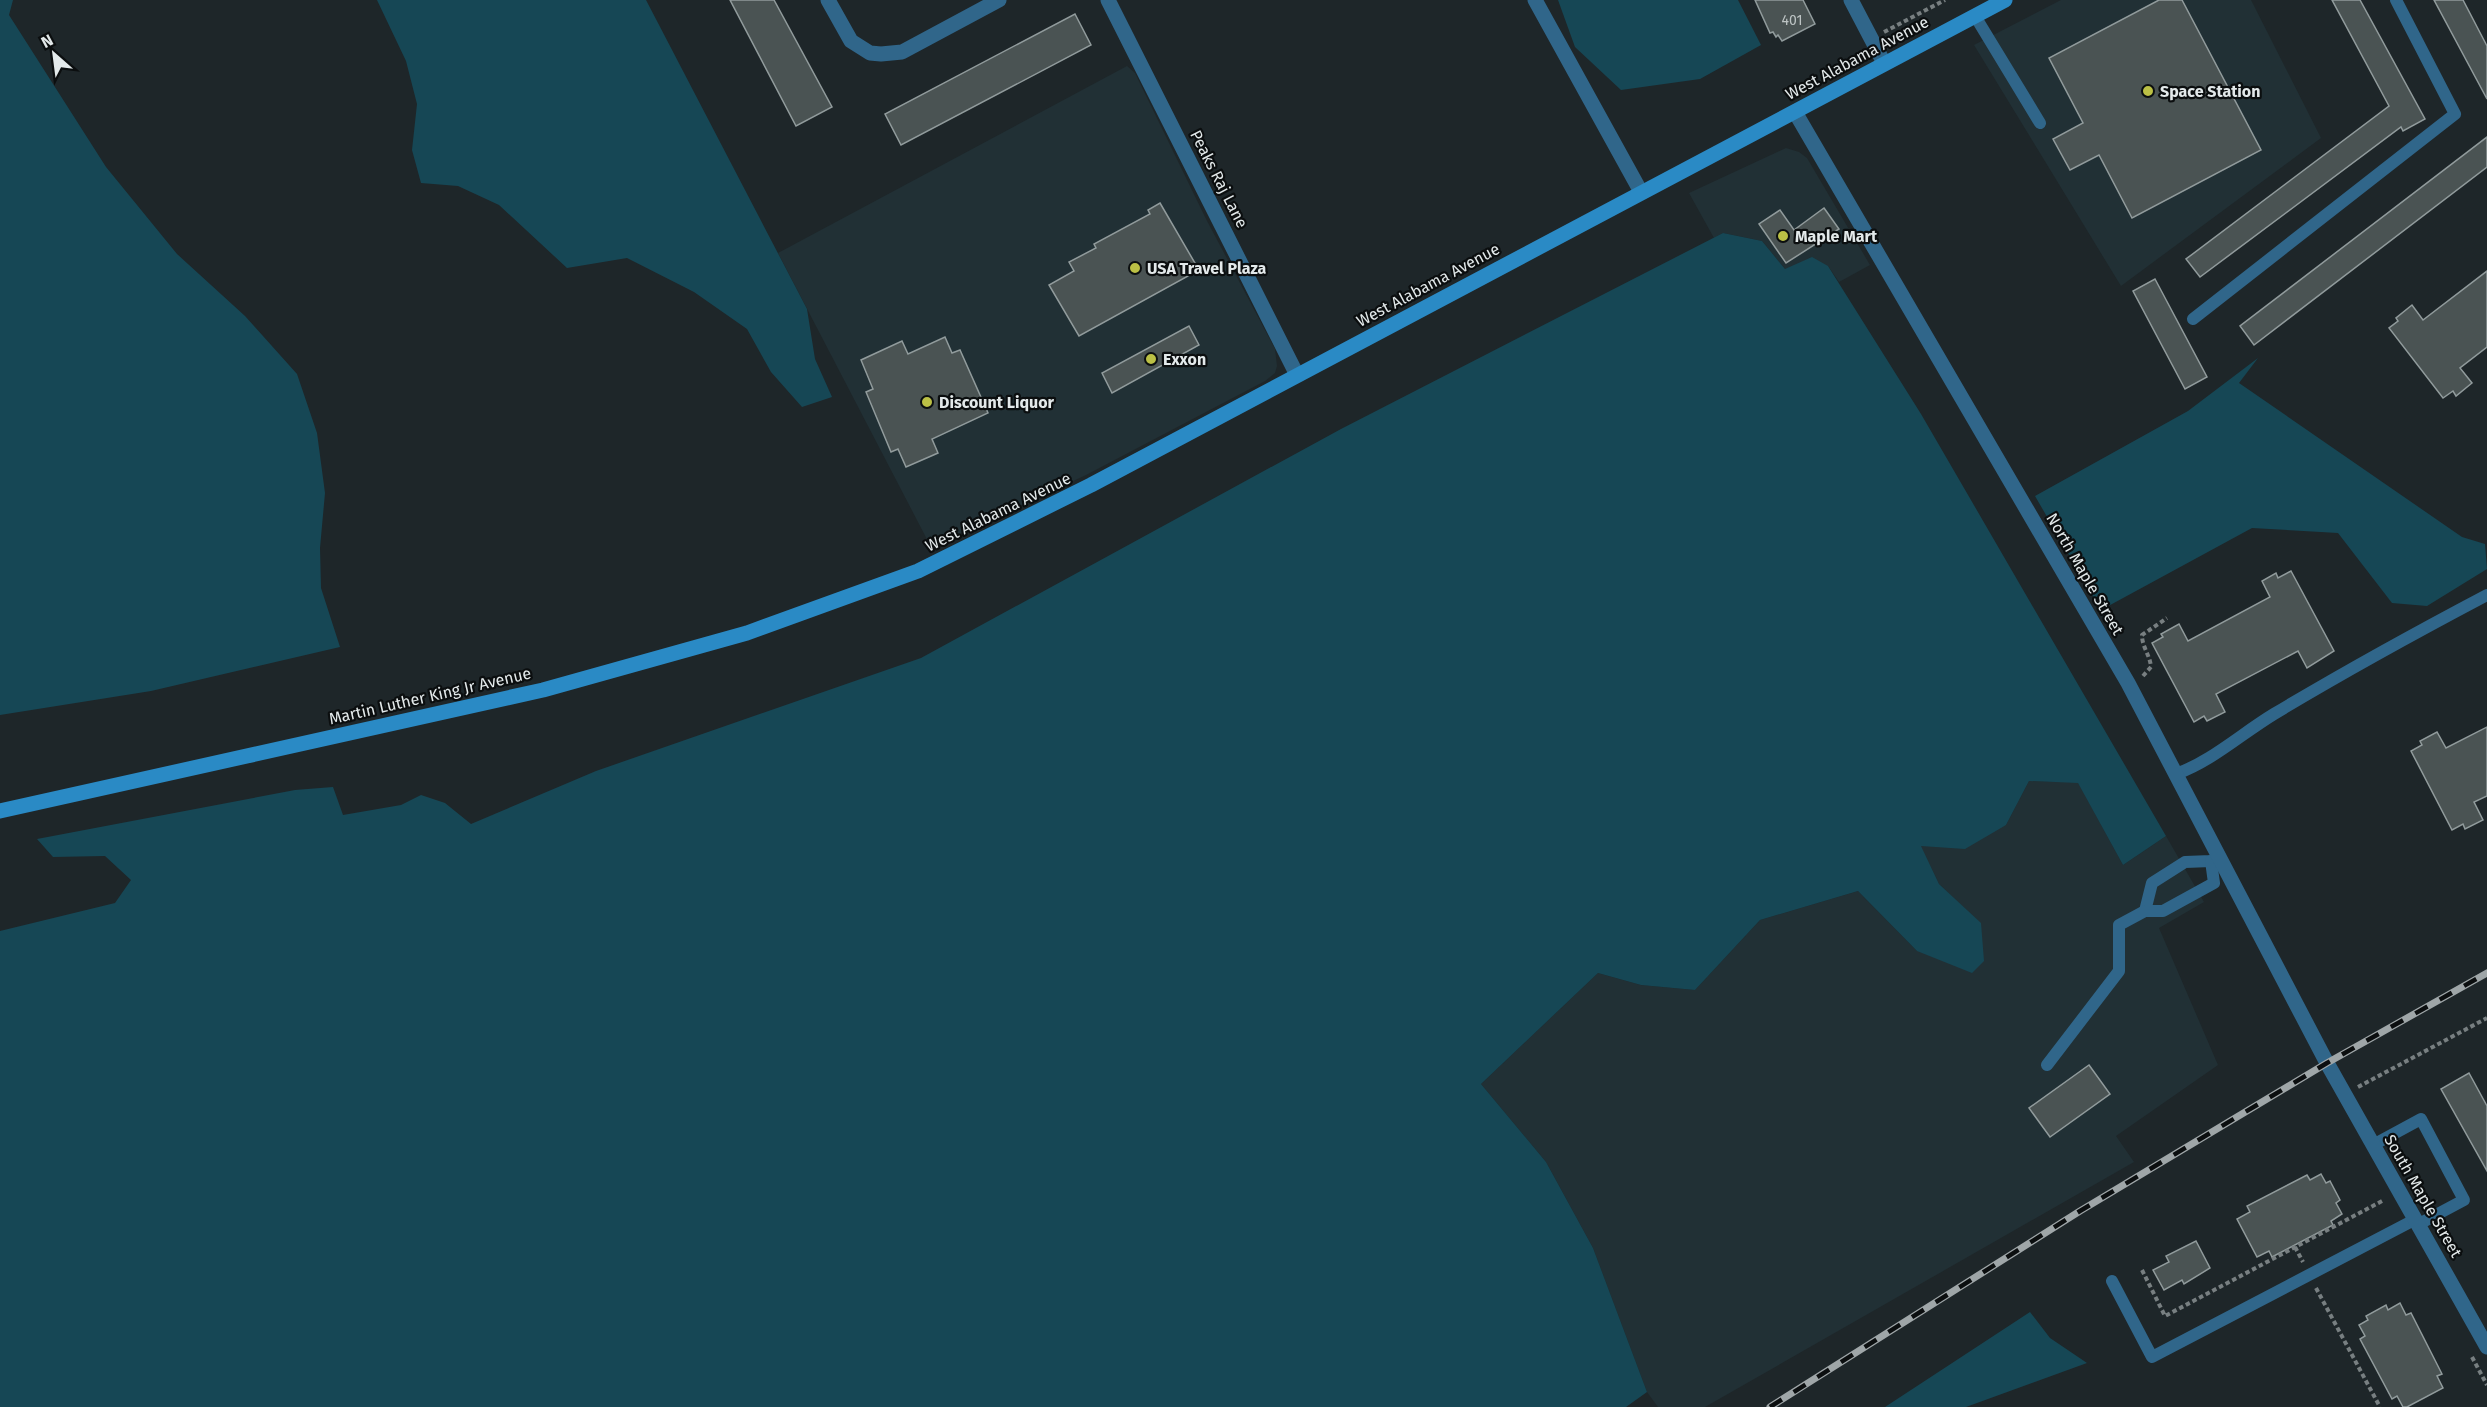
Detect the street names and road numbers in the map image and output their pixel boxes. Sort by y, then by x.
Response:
street label: West Alabama Avenue [1782,12,1932,104]
street label: Peaks Raj Lane [1186,127,1252,231]
street label: West Alabama Avenue [1353,239,1503,331]
street label: West Alabama Avenue [922,468,1074,556]
street label: North Maple Street [2042,510,2128,638]
street label: Martin Luther King Jr Avenue [327,663,533,729]
street label: South Maple Street [2380,1131,2466,1261]

